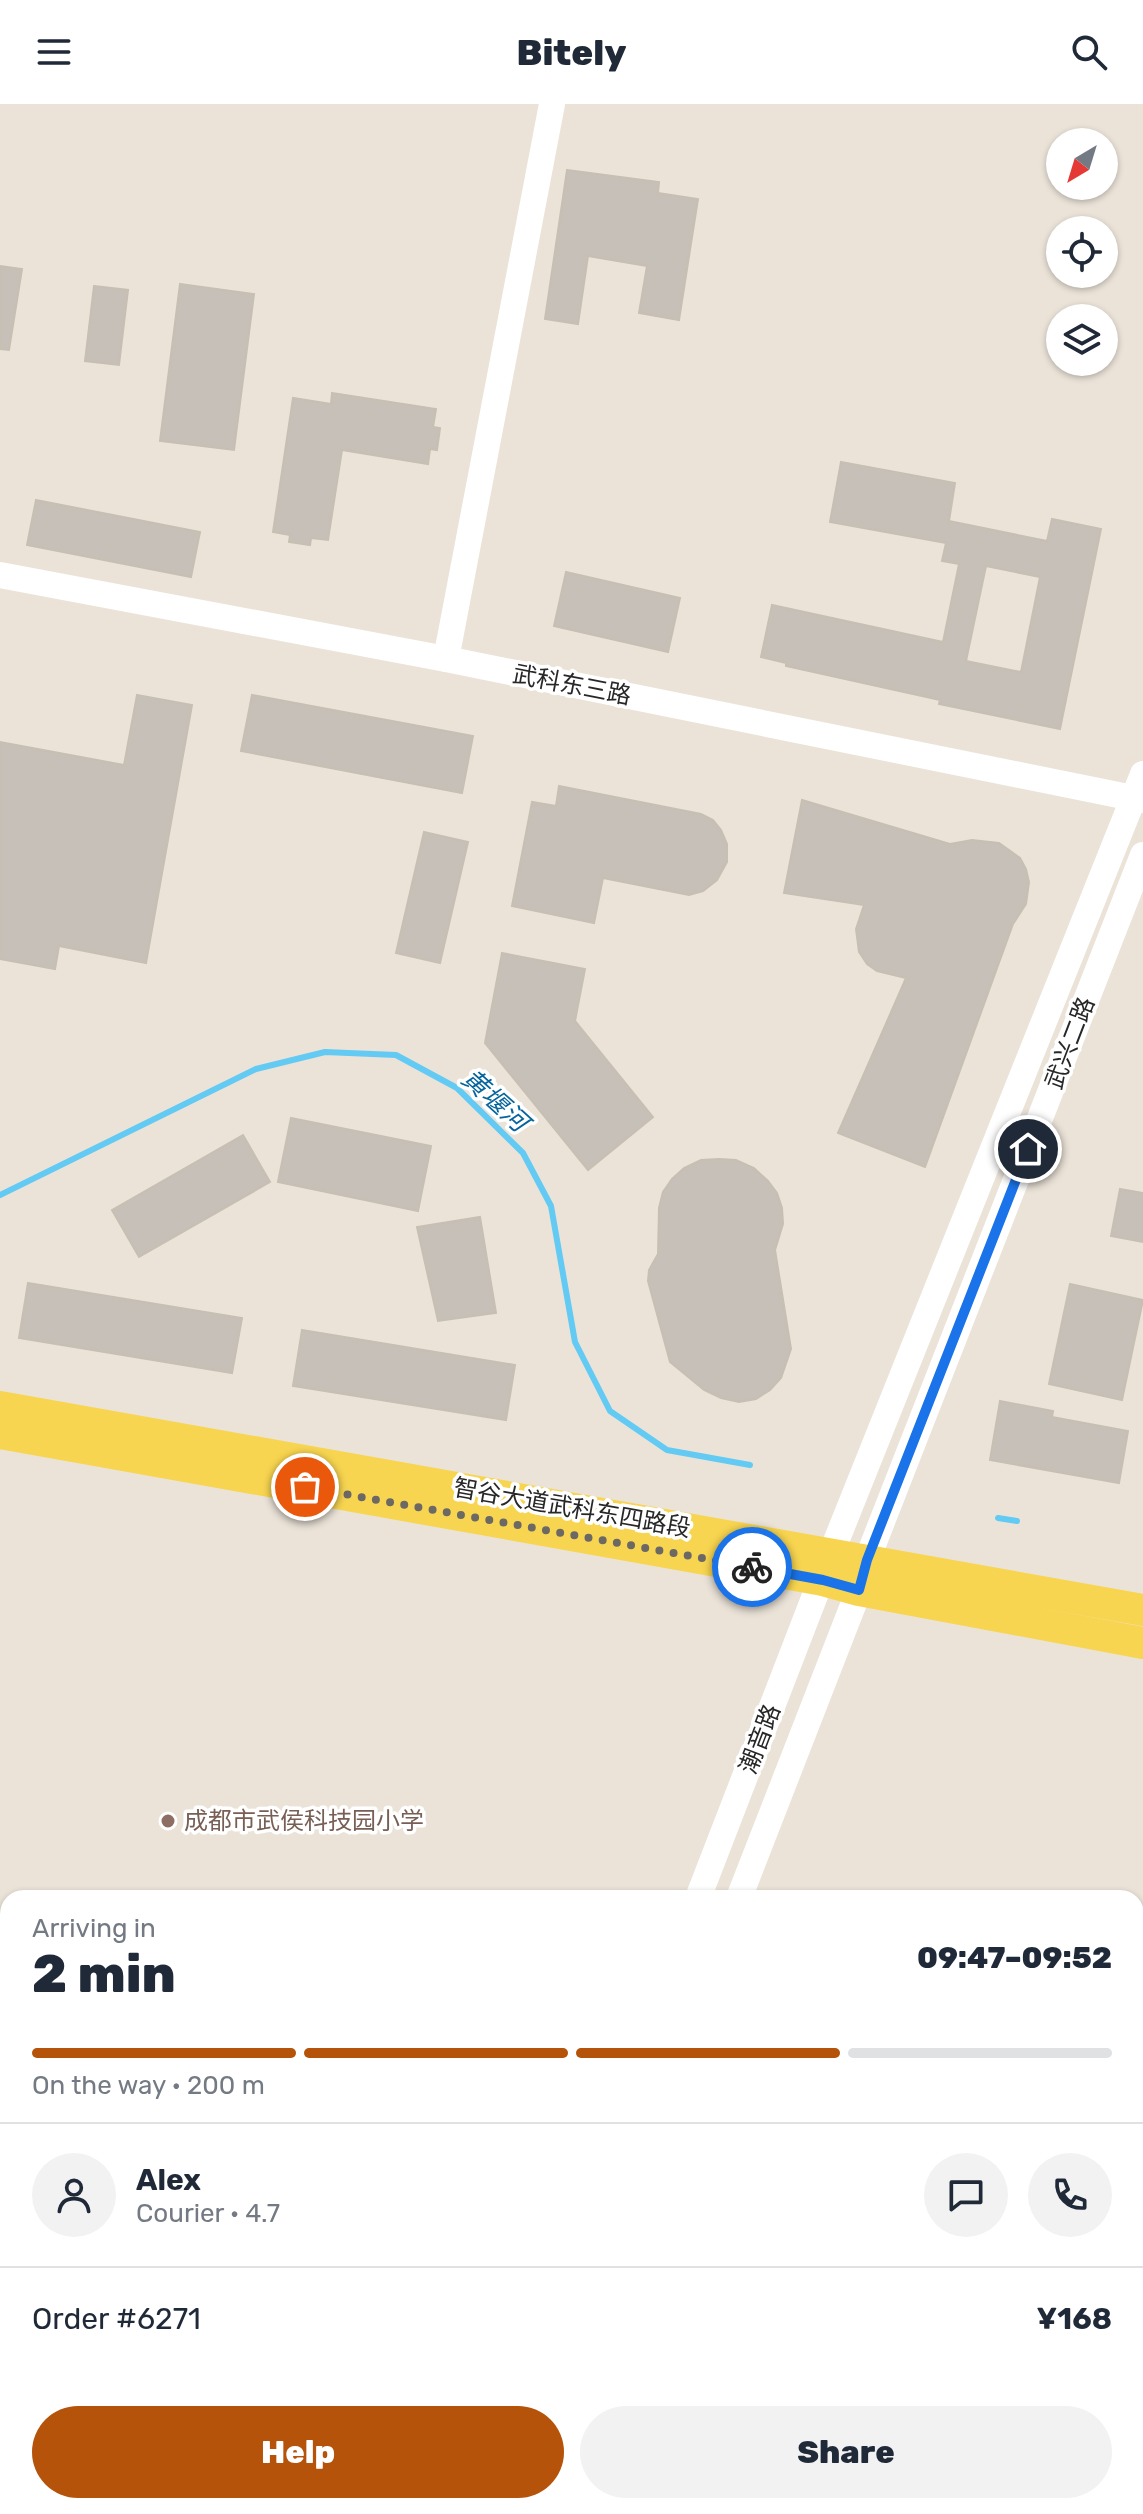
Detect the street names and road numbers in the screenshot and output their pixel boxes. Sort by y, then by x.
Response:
street label: 武科东三路 [510,660,634,710]
street label: 武兴二路 [1040,993,1100,1093]
street label: 智谷大道武科东四路段 [451,1473,693,1543]
street label: 潮音路 [734,1700,786,1778]

